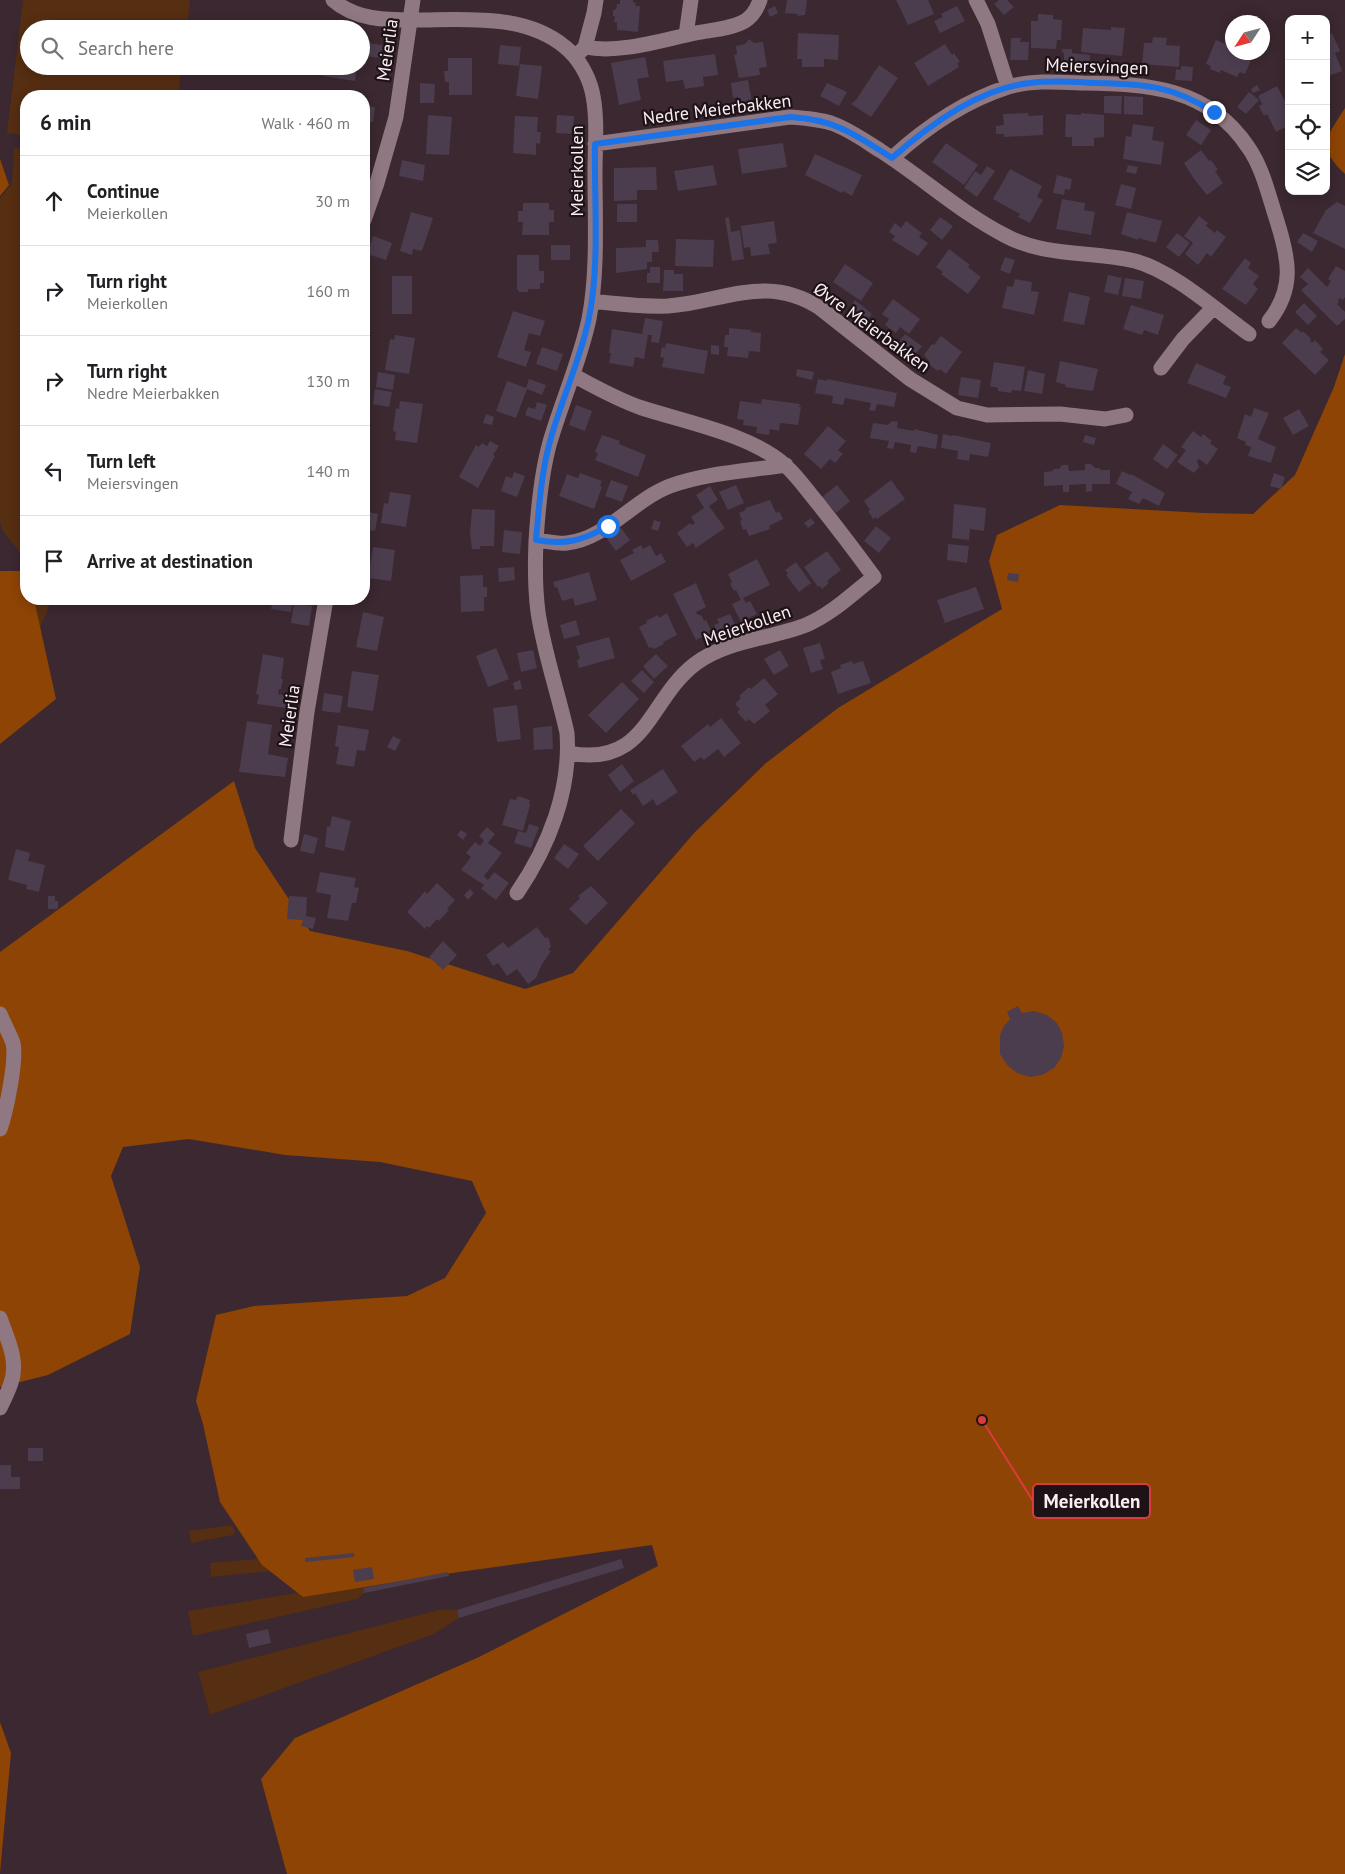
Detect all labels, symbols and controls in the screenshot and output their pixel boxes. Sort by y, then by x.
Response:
north arrow [1225,15,1270,60]
map controls [1285,15,1330,195]
button: + [1285,15,1330,60]
street label: Meierlia [371,17,403,83]
search box [20,20,370,75]
icon: search [38,34,66,62]
text: Search here [78,36,174,60]
street label: Meiersvingen [1045,53,1149,79]
button: − [1285,60,1330,105]
street label: Nedre Meierbakken [642,88,792,130]
route end [1203,101,1226,124]
button: locate [1285,105,1330,150]
text: 6 min [40,109,91,136]
text: Walk · 460 m [261,113,350,133]
street label: Meierkollen [565,125,588,217]
button: layers [1285,150,1330,195]
text: Continue [87,179,159,203]
icon: ahead [40,187,68,215]
text: 30 m [315,191,350,211]
text: Meierkollen [87,203,168,223]
text: Turn right [87,269,167,293]
icon: right [40,277,68,305]
street label: Øvre Meierbakken [809,277,935,377]
text: 160 m [307,281,350,301]
text: Meierkollen [87,293,168,313]
text: Turn right [87,359,167,383]
icon: right [40,367,68,395]
text: 130 m [307,371,350,391]
text: Nedre Meierbakken [87,383,220,403]
text: Turn left [87,449,156,473]
icon: left [40,457,68,485]
text: 140 m [307,461,350,481]
text: Meiersvingen [87,473,179,493]
route start [597,515,620,538]
icon: arrive [40,547,68,575]
text: Arrive at destination [87,549,253,573]
street label: Meierkollen [700,599,794,651]
street label: Meierlia [273,683,305,749]
callout: Meierkollen [1033,1484,1150,1518]
text: Meierkollen [1044,1489,1140,1513]

